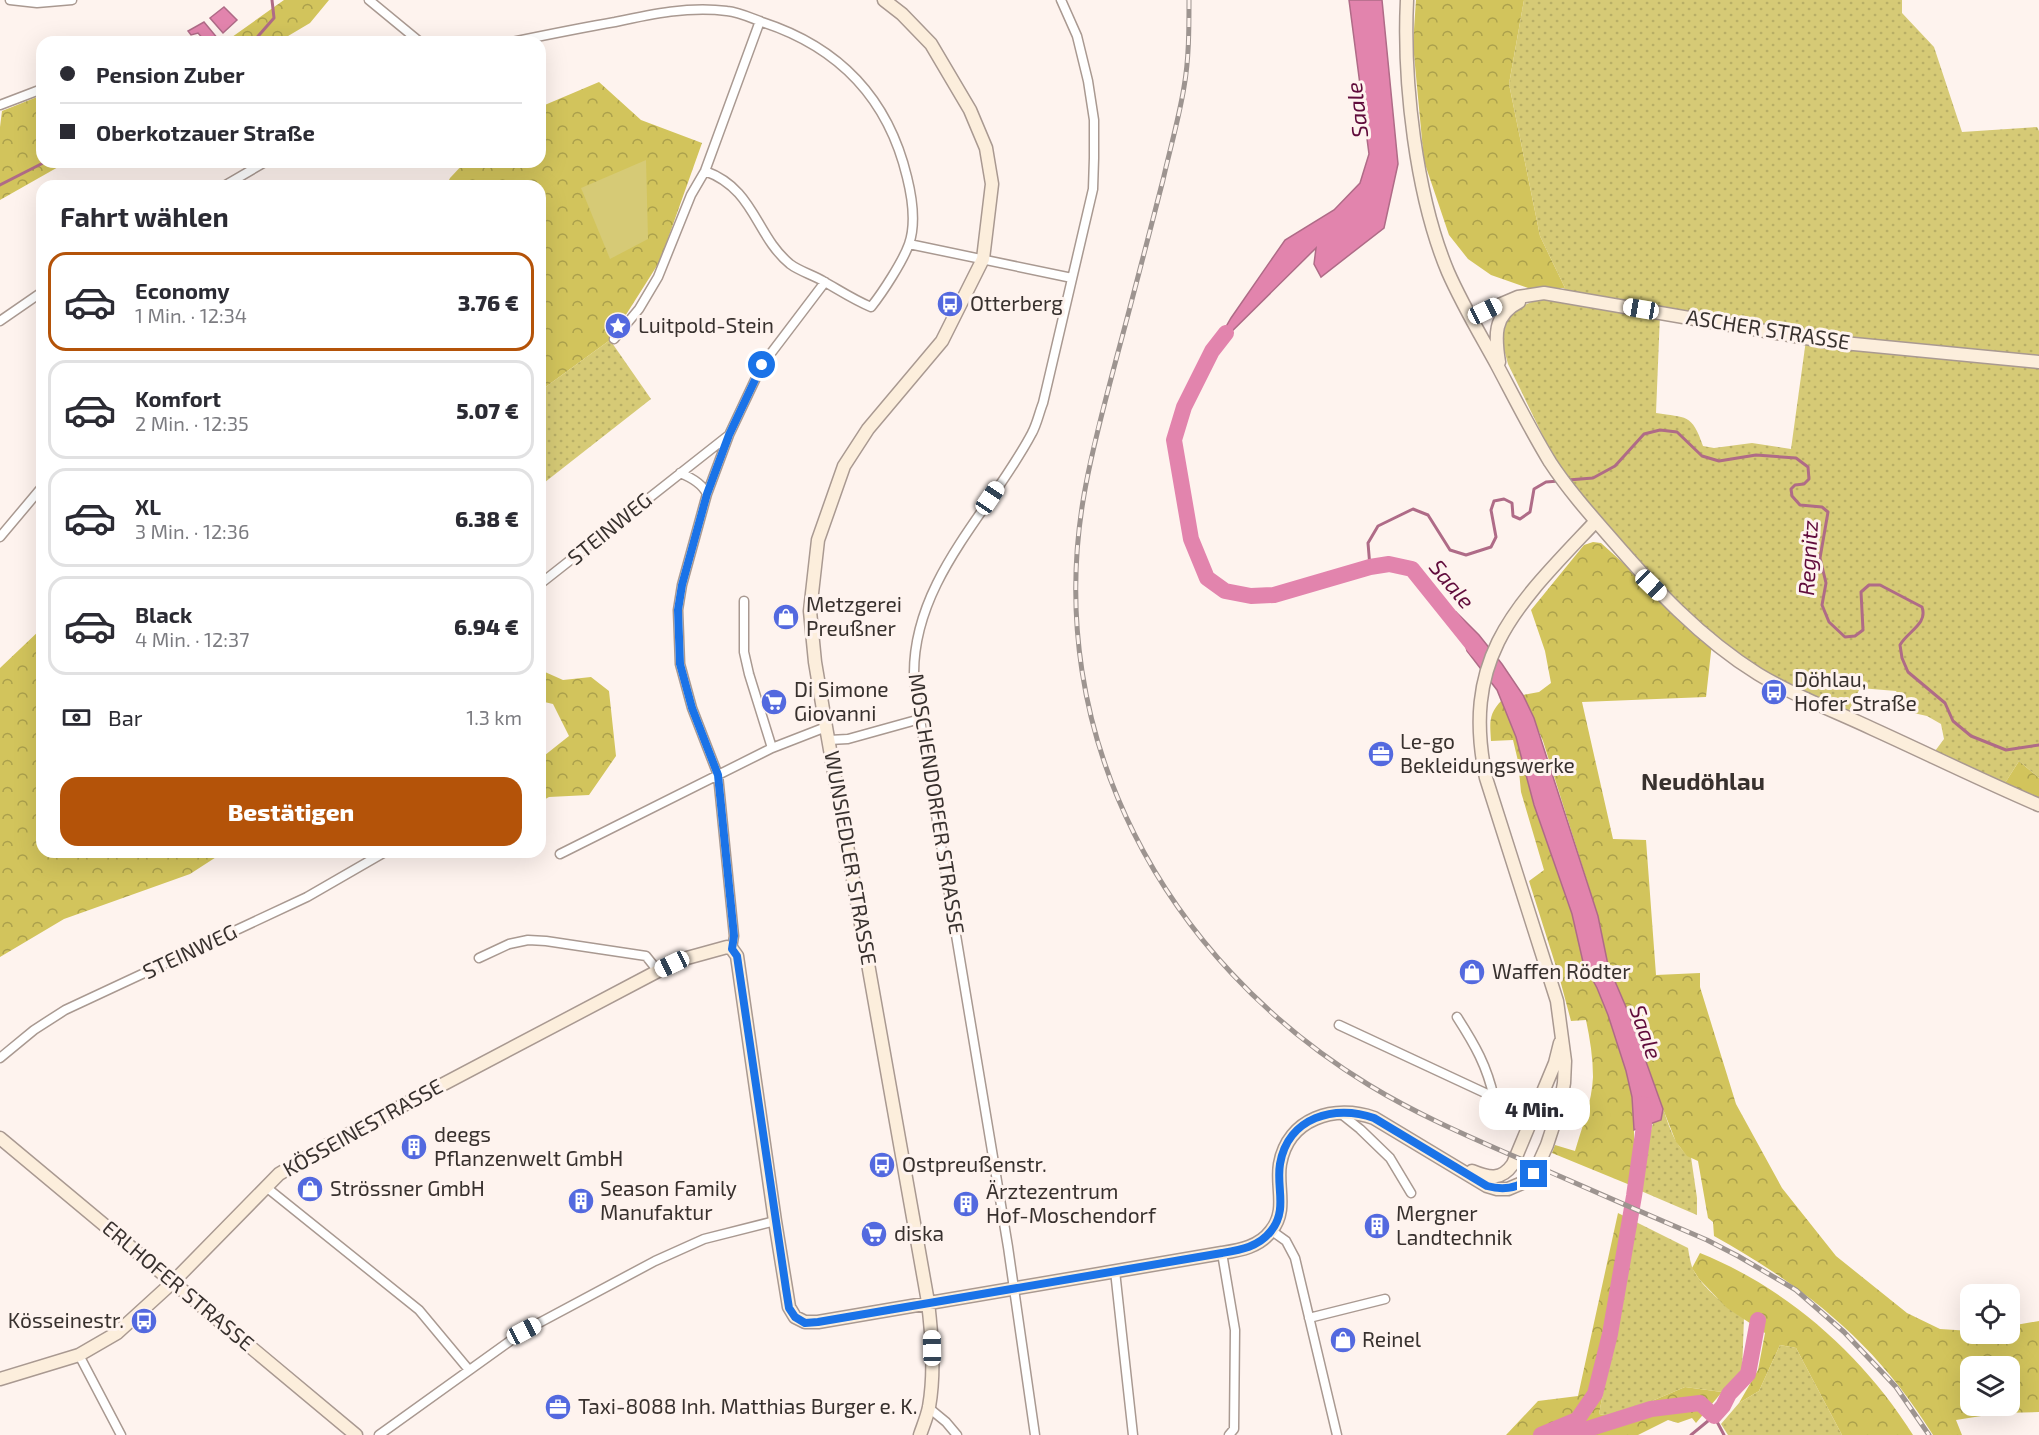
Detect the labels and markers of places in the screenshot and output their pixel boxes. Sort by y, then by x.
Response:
bus stop icon: Otterberg [935,289,965,319]
place label: Otterberg [970,290,1063,315]
place icon: Luitpold-Stein [603,311,633,341]
place label: Luitpold-Stein [638,312,774,337]
place label: Metzgerei Preußner [806,591,902,640]
shop icon: Metzgerei Preußner [771,602,801,632]
place label: Döhlau, Hofer Straße [1794,666,1917,715]
place label: Di Simone Giovanni [794,676,889,725]
bus stop icon: Döhlau, Hofer Straße [1759,677,1789,707]
supermarket icon: Di Simone Giovanni [759,687,789,717]
place label: Le-go Bekleidungswerke [1400,728,1575,777]
office icon: Le-go Bekleidungswerke [1366,739,1396,769]
shop icon: Waffen Rödter [1457,957,1487,987]
place label: Waffen Rödter [1492,958,1631,983]
place label: deegs Pflanzenwelt GmbH [434,1121,623,1170]
building icon: deegs Pflanzenwelt GmbH [399,1132,429,1162]
bus stop icon: Ostpreußenstr. [867,1150,897,1180]
place label: Ostpreußenstr. [902,1151,1047,1176]
shop icon: Strössner GmbH [295,1174,325,1204]
place label: Strössner GmbH [330,1175,485,1200]
place label: Season Family Manufaktur [600,1175,737,1224]
place label: Ärztezentrum Hof-Moschendorf [986,1178,1157,1227]
building icon: Season Family Manufaktur [566,1186,596,1216]
building icon: Ärztezentrum Hof-Moschendorf [951,1189,981,1219]
place label: Mergner Landtechnik [1396,1200,1513,1249]
building icon: Mergner Landtechnik [1362,1211,1392,1241]
supermarket icon: diska [859,1219,889,1249]
place label: diska [894,1220,944,1245]
bus stop icon: Kösseinestr. [129,1306,159,1336]
place label: Kösseinestr. [8,1307,124,1332]
shop icon: Reinel [1328,1325,1358,1355]
place label: Reinel [1362,1326,1422,1351]
office icon: Taxi-8088 Inh. Matthias Burger e. K. [543,1392,573,1422]
place label: Taxi-8088 Inh. Matthias Burger e. K. [578,1393,918,1418]

